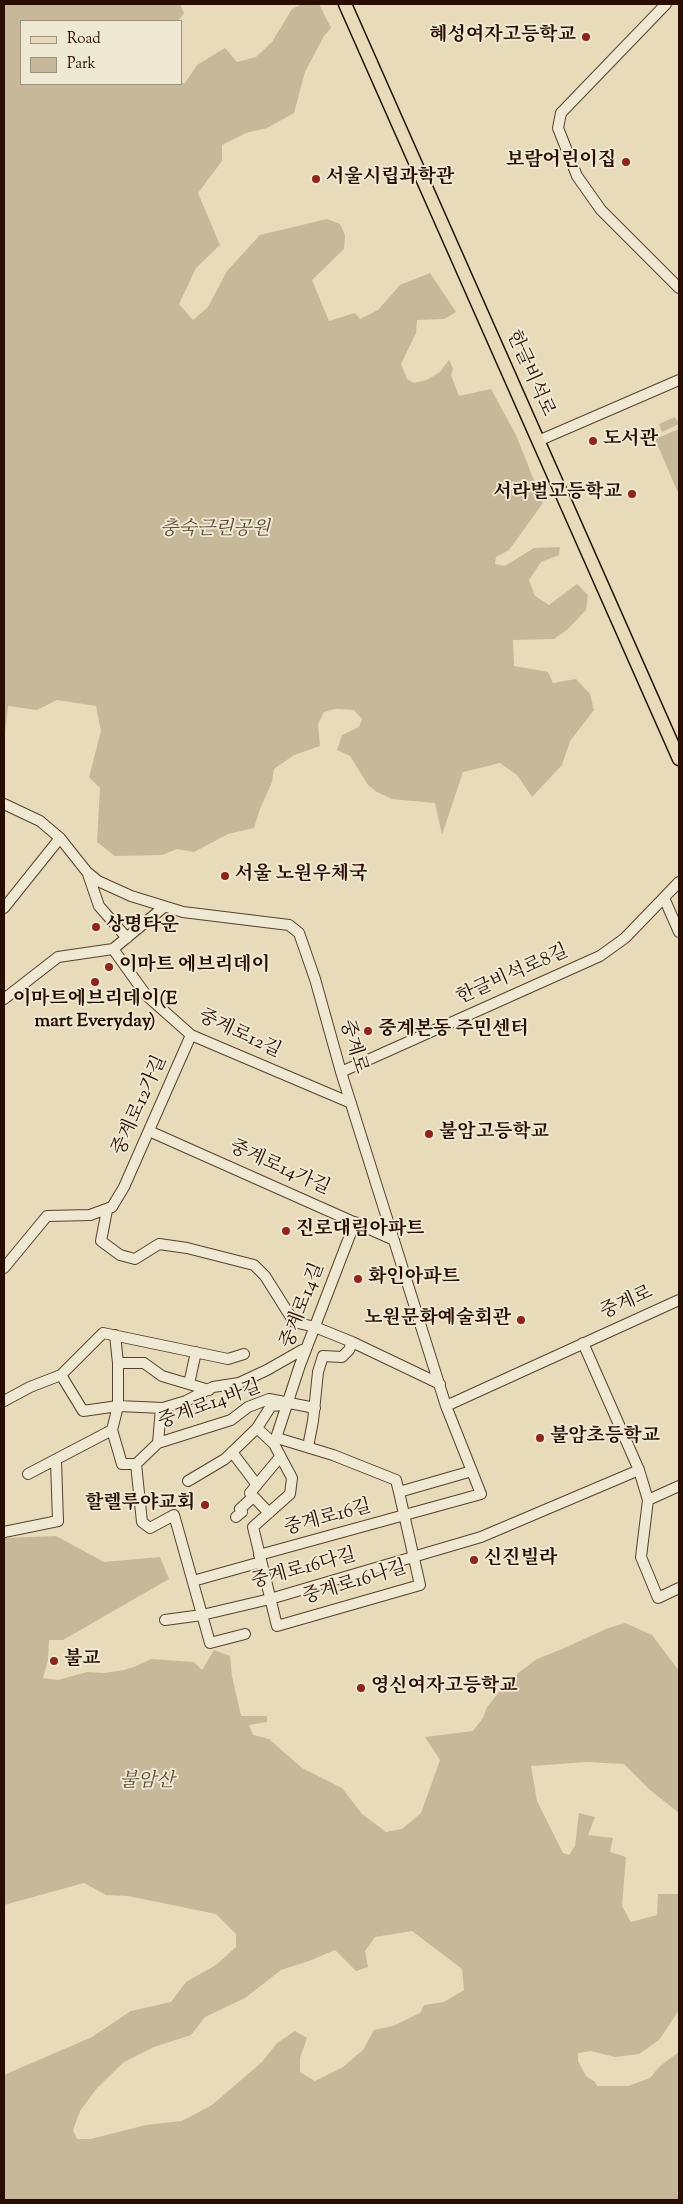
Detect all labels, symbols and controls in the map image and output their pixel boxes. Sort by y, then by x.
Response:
legend [20,20,182,85]
place label: 혜성여자고등학교 [429,26,576,48]
text: Road [67,29,101,50]
marker: 혜성여자고등학교 [580,31,592,43]
text: Park [67,54,96,75]
place label: 보람어린이집 [506,151,616,173]
marker: 보람어린이집 [620,156,632,168]
place label: 서울시립과학관 [326,168,454,190]
marker: 서울시립과학관 [310,173,322,185]
street label: 한글비석로 [500,327,558,421]
place label: 도서관 [603,430,658,452]
marker: 도서관 [587,435,599,447]
place label: 서라벌고등학교 [494,483,622,505]
marker: 서라벌고등학교 [626,488,638,500]
park label: 충숙근린공원 [160,520,270,542]
place label: 서울 노원우체국 [235,865,368,887]
marker: 서울 노원우체국 [219,870,231,882]
place label: 상명타운 [106,916,179,938]
marker: 상명타운 [90,921,102,933]
street label: 한글비석로8길 [454,941,572,1011]
place label: 이마트 에브리데이 [119,956,270,978]
marker: 이마트 에브리데이 [103,961,115,973]
marker: 이마트에브리데이(E mart Everyday) [89,976,101,988]
place label: 이마트에브리데이(E mart Everyday) [13,990,177,1034]
street label: 중계로12길 [194,1006,284,1064]
street label: 중계로 [333,1017,371,1077]
place label: 중계본동 주민센터 [378,1020,529,1042]
marker: 중계본동 주민센터 [362,1025,374,1037]
street label: 중계로12가길 [109,1052,173,1160]
place label: 불암고등학교 [439,1123,549,1145]
marker: 불암고등학교 [423,1128,435,1140]
street label: 중계로14가길 [225,1137,333,1201]
place label: 진로대림아파트 [296,1220,424,1242]
marker: 진로대림아파트 [280,1225,292,1237]
street label: 중계로14길 [277,1260,331,1352]
place label: 화인아파트 [368,1268,460,1290]
marker: 화인아파트 [352,1273,364,1285]
street label: 중계로 [597,1282,657,1326]
place label: 노원문화예술회관 [364,1309,511,1331]
marker: 노원문화예술회관 [515,1314,527,1326]
street label: 중계로14바길 [155,1377,265,1435]
place label: 불암초등학교 [550,1427,660,1449]
marker: 불암초등학교 [534,1432,546,1444]
place label: 할렐루야교회 [85,1494,195,1516]
street label: 중계로16길 [282,1496,374,1542]
marker: 할렐루야교회 [199,1499,211,1511]
street label: 중계로16다길 [249,1545,359,1595]
place label: 신진빌라 [484,1549,557,1571]
marker: 신진빌라 [468,1554,480,1566]
street label: 중계로16나길 [300,1557,410,1611]
place label: 불교 [64,1650,101,1672]
marker: 불교 [48,1655,60,1667]
place label: 영신여자고등학교 [371,1677,518,1699]
marker: 영신여자고등학교 [355,1682,367,1694]
park label: 불암산 [119,1772,175,1794]

